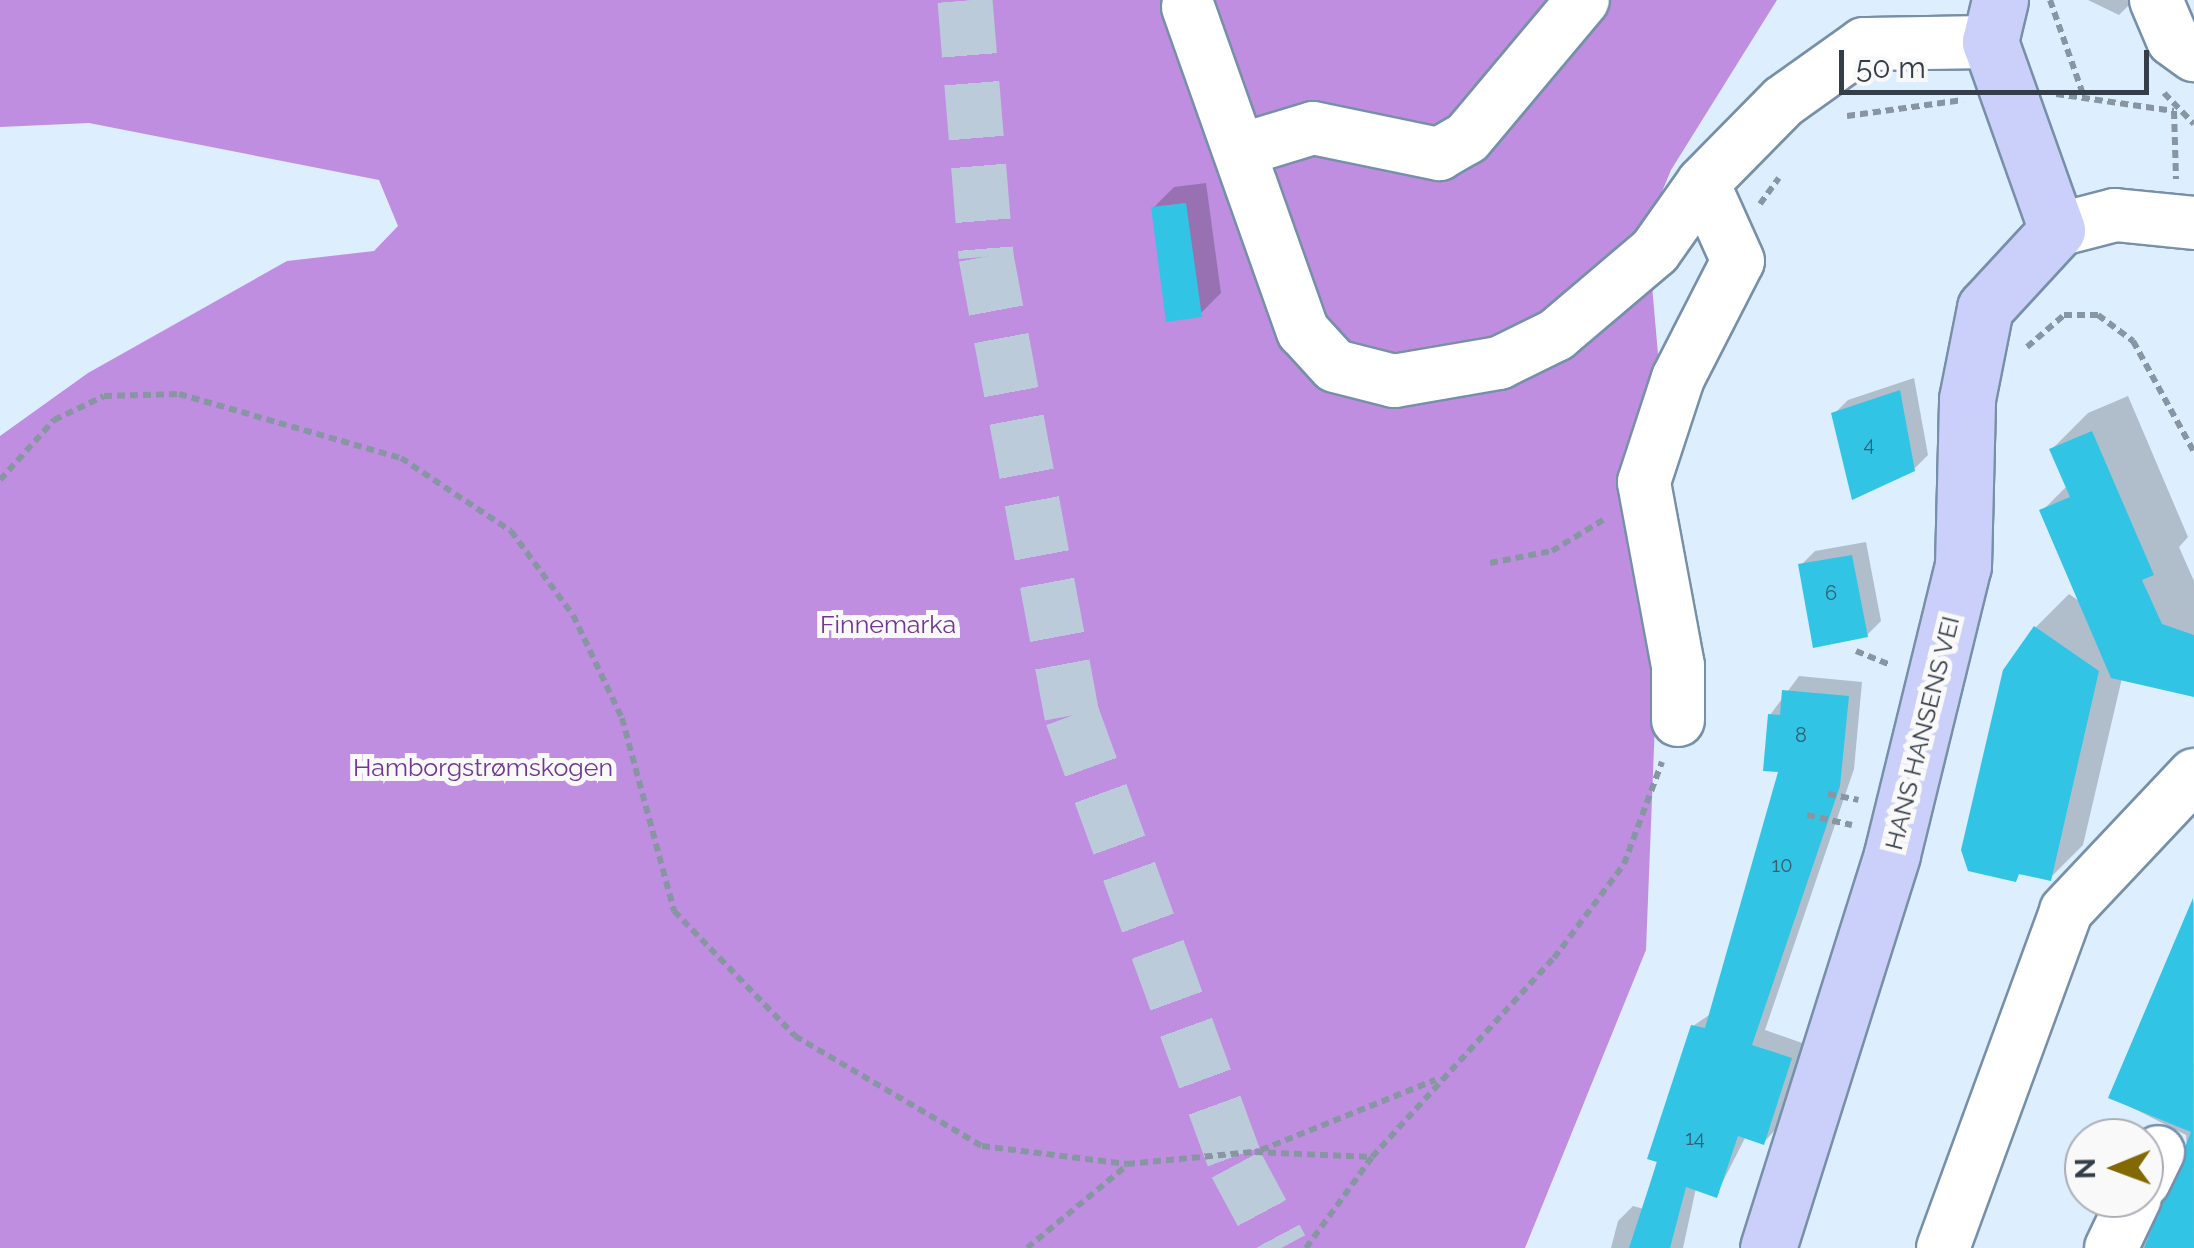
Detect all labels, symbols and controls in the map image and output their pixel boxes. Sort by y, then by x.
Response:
scale bar [1844,30,2154,92]
text: 50 m [1856,50,1926,85]
house number: 4 [1864,432,1874,456]
house number: 6 [1825,581,1837,605]
park label: Finnemarka [820,609,956,639]
street label: HANS HANSENS VEI [1878,613,1966,853]
house number: 8 [1795,723,1807,747]
park label: Hamborgstrømskogen [353,752,613,782]
house number: 10 [1772,853,1792,877]
north arrow [2064,1118,2164,1218]
house number: 14 [1685,1126,1705,1150]
text: N [2069,1158,2102,1179]

